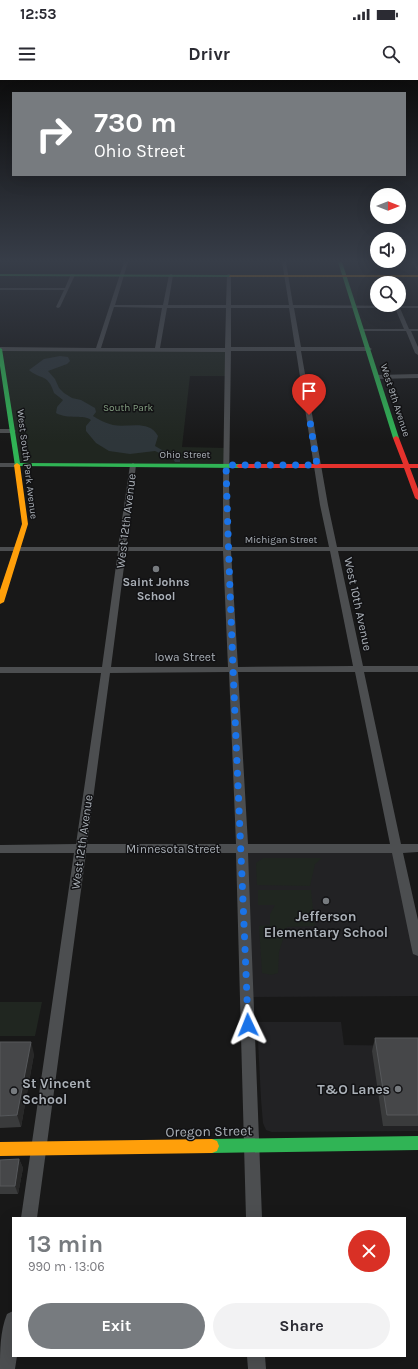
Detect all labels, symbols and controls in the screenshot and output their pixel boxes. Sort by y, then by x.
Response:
text: 12:53 [20,5,57,23]
icon: menu [16,43,38,65]
text: Drivr [188,43,230,65]
icon: search [380,43,402,65]
text: 730 m [94,106,177,139]
icon: right [28,108,80,160]
text: Ohio Street [94,140,185,162]
north arrow [370,188,406,224]
map controls [370,188,406,312]
button: sound [370,232,406,268]
button: search [370,276,406,312]
street label: West 9th Avenue [378,362,413,438]
pin [292,374,326,415]
icon: arrive [298,380,320,402]
park label: South Park [103,402,153,414]
street label: West South Park Avenue [14,409,40,520]
street label: Ohio Street [160,449,211,461]
street label: West 12th Avenue [113,473,139,569]
street label: Michigan Street [245,534,318,546]
street label: West 10th Avenue [341,556,375,652]
marker: Saint Johns School [151,564,161,574]
place label: Saint Johns School [122,575,190,603]
street label: Iowa Street [154,650,216,664]
street label: West 12th Avenue [68,794,96,890]
street label: Minnesota Street [126,842,221,856]
marker: Jefferson Elementary School [321,896,331,906]
place label: Jefferson Elementary School [264,908,388,941]
position arrow [227,1004,269,1046]
place label: St Vincent School [22,1075,91,1108]
place label: T&O Lanes [317,1081,390,1098]
marker: T&O Lanes [393,1084,403,1094]
marker: St Vincent School [9,1086,19,1096]
street label: Oregon Street [165,1122,253,1141]
text: 13 min [28,1230,103,1258]
button: close [348,1230,390,1272]
text: 990 m · 13:06 [28,1259,105,1274]
button: Exit [28,1303,205,1349]
button: Share [213,1303,390,1349]

